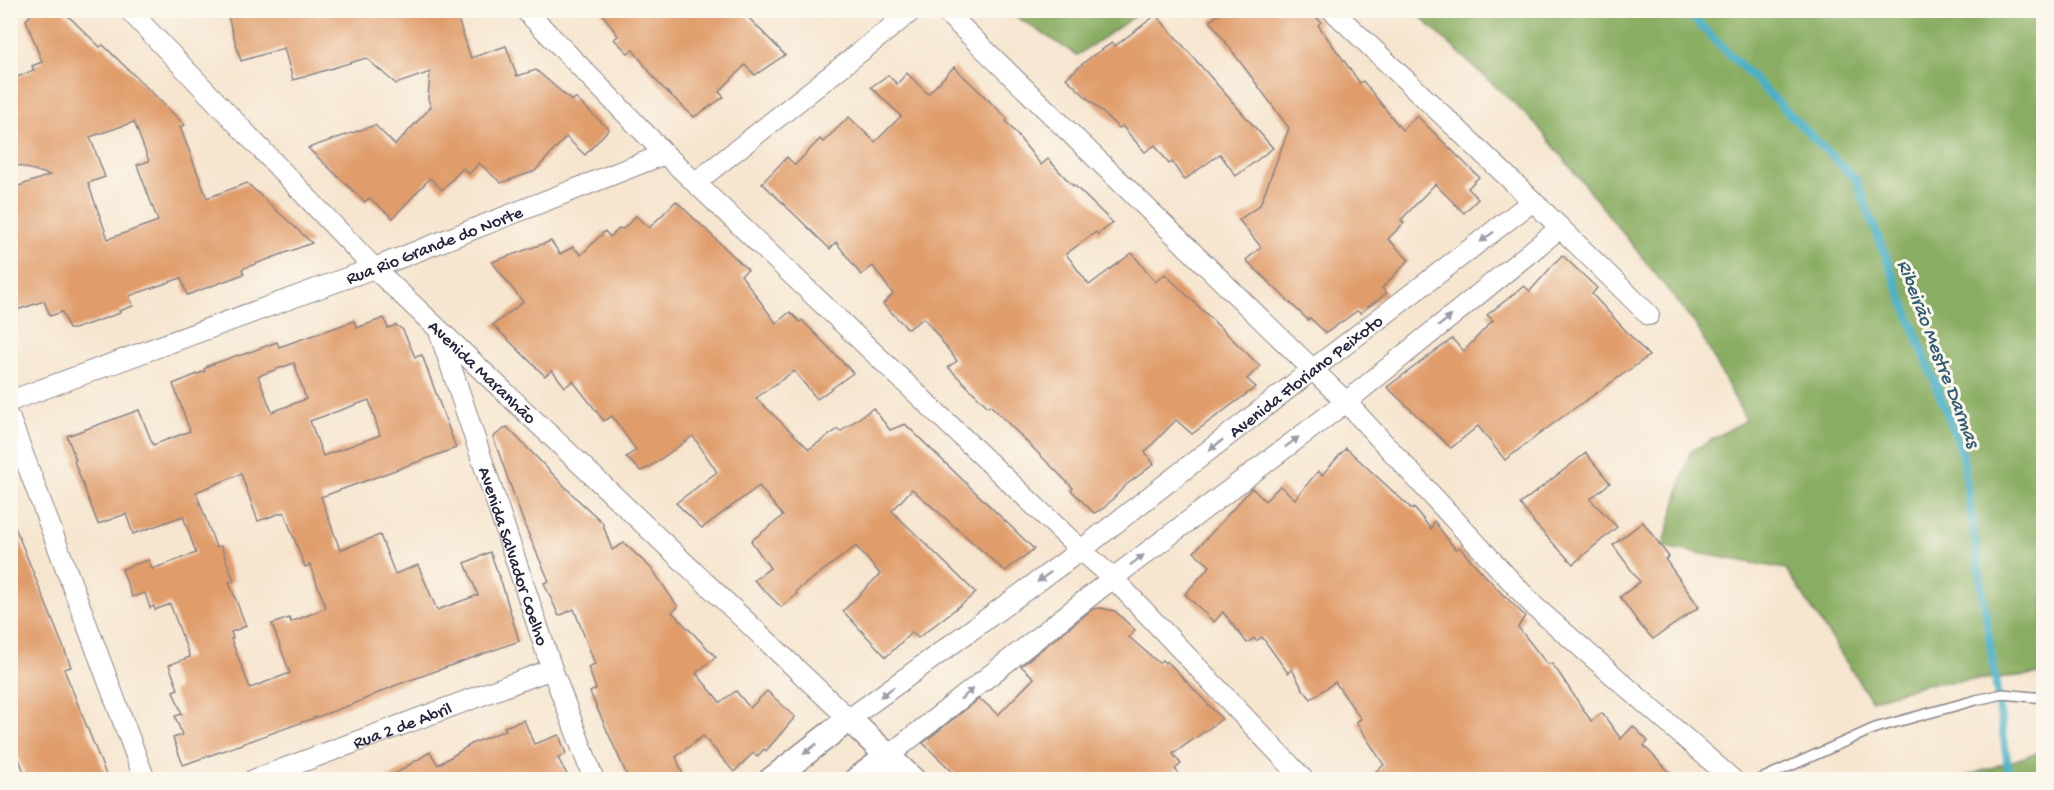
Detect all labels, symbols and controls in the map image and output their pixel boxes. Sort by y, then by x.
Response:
street label: Rua Rio Grande do Norte [344,203,527,290]
one-way arrow [1479,231,1495,243]
water label: Ribeirão Mestre Darmas [1890,257,1984,453]
street label: Avenida Floriano Peixoto [1226,312,1388,444]
one-way arrow [1437,315,1453,328]
street label: Avenida Maranhão [423,317,540,430]
one-way arrow [1285,437,1300,449]
one-way arrow [1208,439,1223,451]
street label: Avenida Salvador Coelho [472,465,551,649]
one-way arrow [1130,555,1145,567]
one-way arrow [1037,571,1053,583]
one-way arrow [879,685,894,697]
one-way arrow [960,688,975,700]
street label: Rua 2 de Abril [351,699,455,755]
one-way arrow [802,743,818,756]

